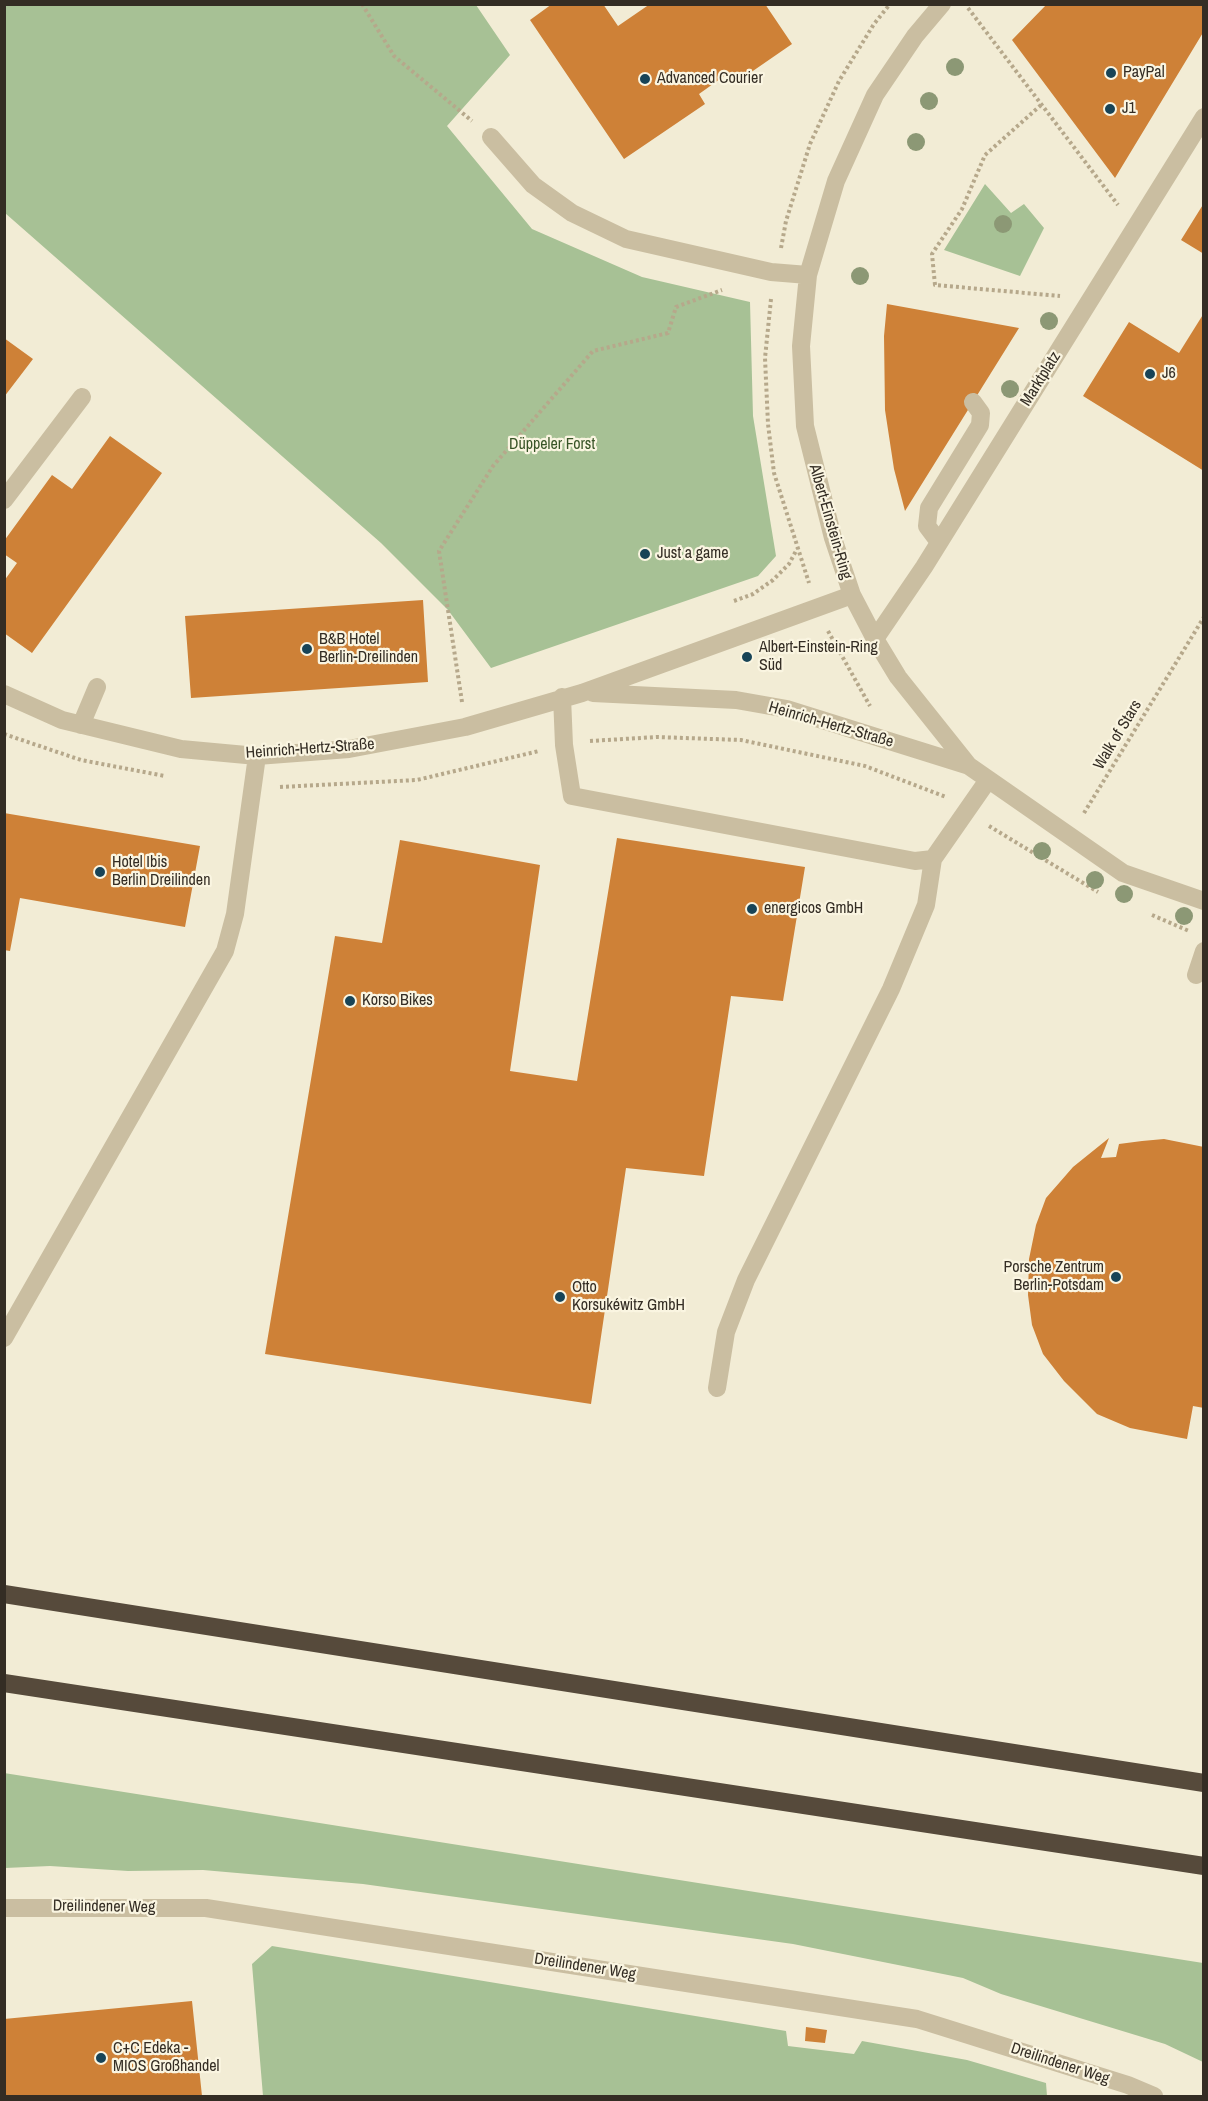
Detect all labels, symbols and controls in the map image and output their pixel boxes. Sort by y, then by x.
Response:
place label: PayPal [1123,63,1165,83]
marker: PayPal [1104,66,1118,80]
place label: Advanced Courier [657,69,763,89]
marker: Advanced Courier [638,72,652,86]
place label: J1 [1122,99,1136,119]
marker: J1 [1103,102,1117,116]
street label: Marktplatz [1017,348,1065,410]
place label: J6 [1162,364,1176,384]
marker: J6 [1143,367,1157,381]
park label: Düppeler Forst [509,435,595,455]
street label: Albert-Einstein-Ring [804,462,856,582]
place label: Just a game [657,544,728,564]
marker: Just a game [638,547,652,561]
place label: B&B Hotel Berlin-Dreilinden [319,630,418,668]
place label: Albert-Einstein-Ring Süd [759,638,878,676]
marker: B&B Hotel Berlin-Dreilinden [300,642,314,656]
marker: Albert-Einstein-Ring Süd [740,650,754,664]
street label: Walk of Stars [1090,697,1146,773]
street label: Heinrich-Hertz-Straße [766,698,896,752]
street label: Heinrich-Hertz-Straße [245,735,375,763]
place label: Hotel Ibis Berlin Dreilinden [112,853,210,891]
marker: Hotel Ibis Berlin Dreilinden [93,865,107,879]
place label: energicos GmbH [764,899,863,919]
marker: energicos GmbH [745,902,759,916]
place label: Korso Bikes [362,991,433,1011]
marker: Korso Bikes [343,994,357,1008]
place label: Porsche Zentrum Berlin-Potsdam [1003,1258,1104,1296]
marker: Porsche Zentrum Berlin-Potsdam [1109,1270,1123,1284]
place label: Otto Korsukéwitz GmbH [572,1278,685,1316]
marker: Otto Korsukéwitz GmbH [553,1290,567,1304]
street label: Dreilindener Weg [53,1897,155,1917]
street label: Dreilindener Weg [533,1949,637,1985]
place label: C+C Edeka - MIOS Großhandel [113,2039,219,2077]
street label: Dreilindener Weg [1008,2039,1112,2089]
marker: C+C Edeka - MIOS Großhandel [94,2051,108,2065]

